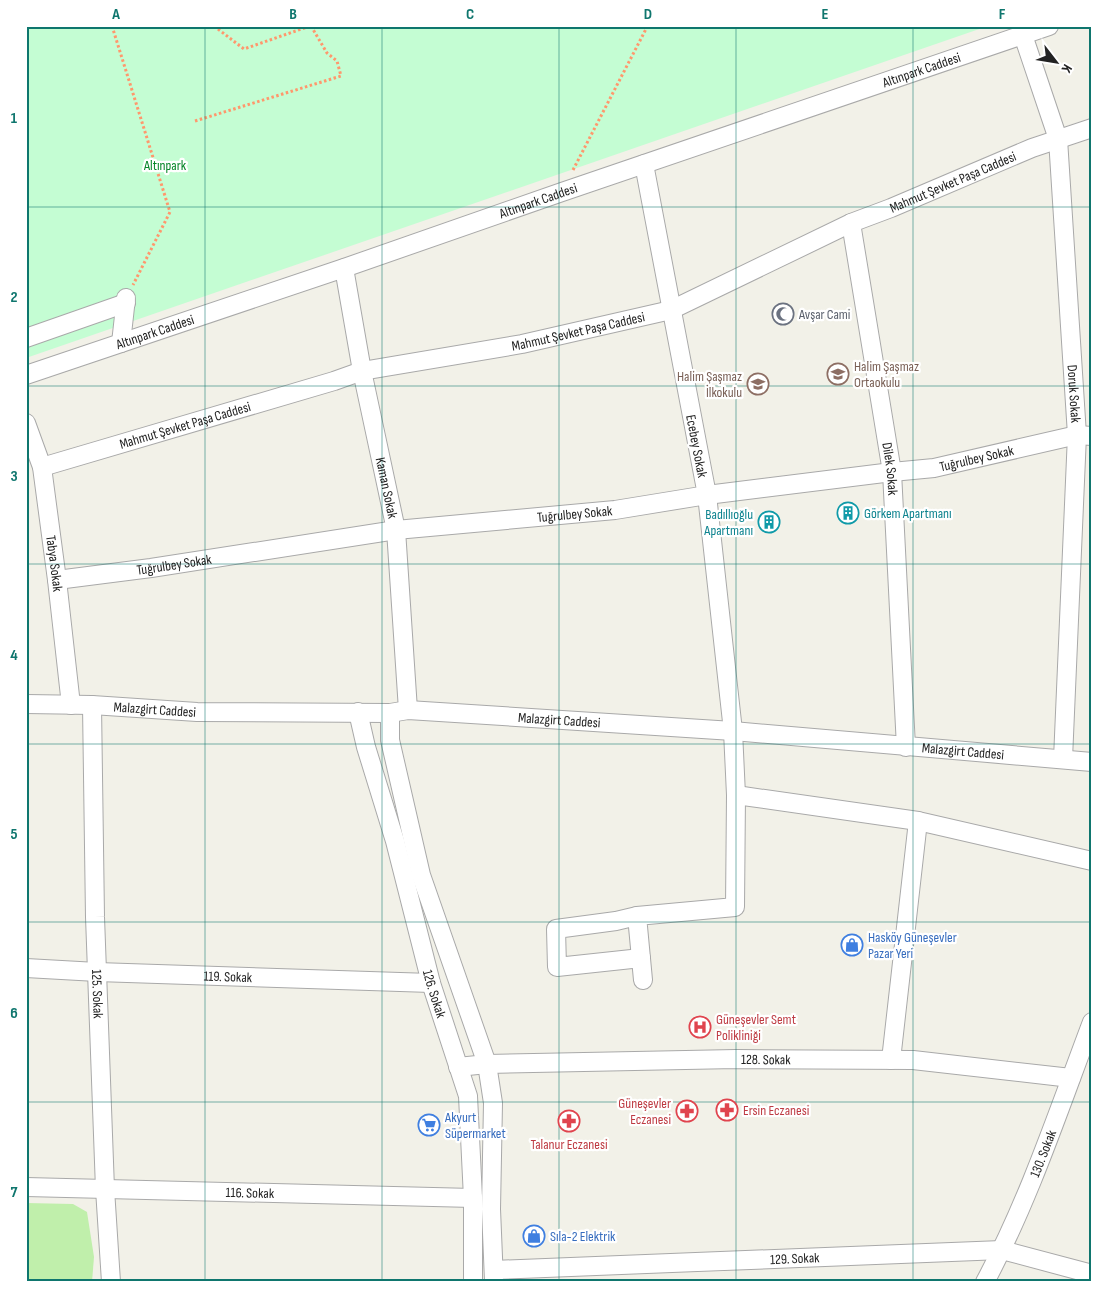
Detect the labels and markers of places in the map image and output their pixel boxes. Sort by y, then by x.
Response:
mosque icon: Avşar Cami [771,302,795,326]
place label: Avşar Cami [798,306,850,323]
place label: Halim Şaşmaz Ortaokulu [854,358,919,391]
school or university icon: Halim Şaşmaz Ortaokulu [826,362,850,386]
place label: Halim Şaşmaz İlkokulu [677,368,742,401]
school or university icon: Halim Şaşmaz İlkokulu [746,372,770,396]
building icon: Görkem Apartmanı [836,501,860,525]
place label: Görkem Apartmanı [864,505,952,522]
place label: Badıllıoğlu Apartmanı [703,506,753,539]
building icon: Badıllıoğlu Apartmanı [757,510,781,534]
place label: Hasköy Güneşevler Pazar Yeri [868,929,957,962]
shop icon: Hasköy Güneşevler Pazar Yeri [840,933,864,957]
place label: Güneşevler Semt Polikliniği [716,1011,796,1044]
hospital icon: Güneşevler Semt Polikliniği [688,1015,712,1039]
place label: Güneşevler Eczanesi [618,1095,671,1128]
pharmacy icon: Ersin Eczanesi [715,1098,739,1122]
pharmacy icon: Güneşevler Eczanesi [675,1099,699,1123]
place label: Ersin Eczanesi [743,1102,809,1119]
place label: Akyurt Süpermarket [444,1109,506,1142]
pharmacy icon: Talanur Eczanesi [557,1109,581,1133]
supermarket icon: Akyurt Süpermarket [417,1113,441,1137]
place label: Talanur Eczanesi [530,1136,608,1153]
shop icon: Sıla-2 Elektrik [522,1224,546,1248]
place label: Sıla-2 Elektrik [550,1228,616,1245]

